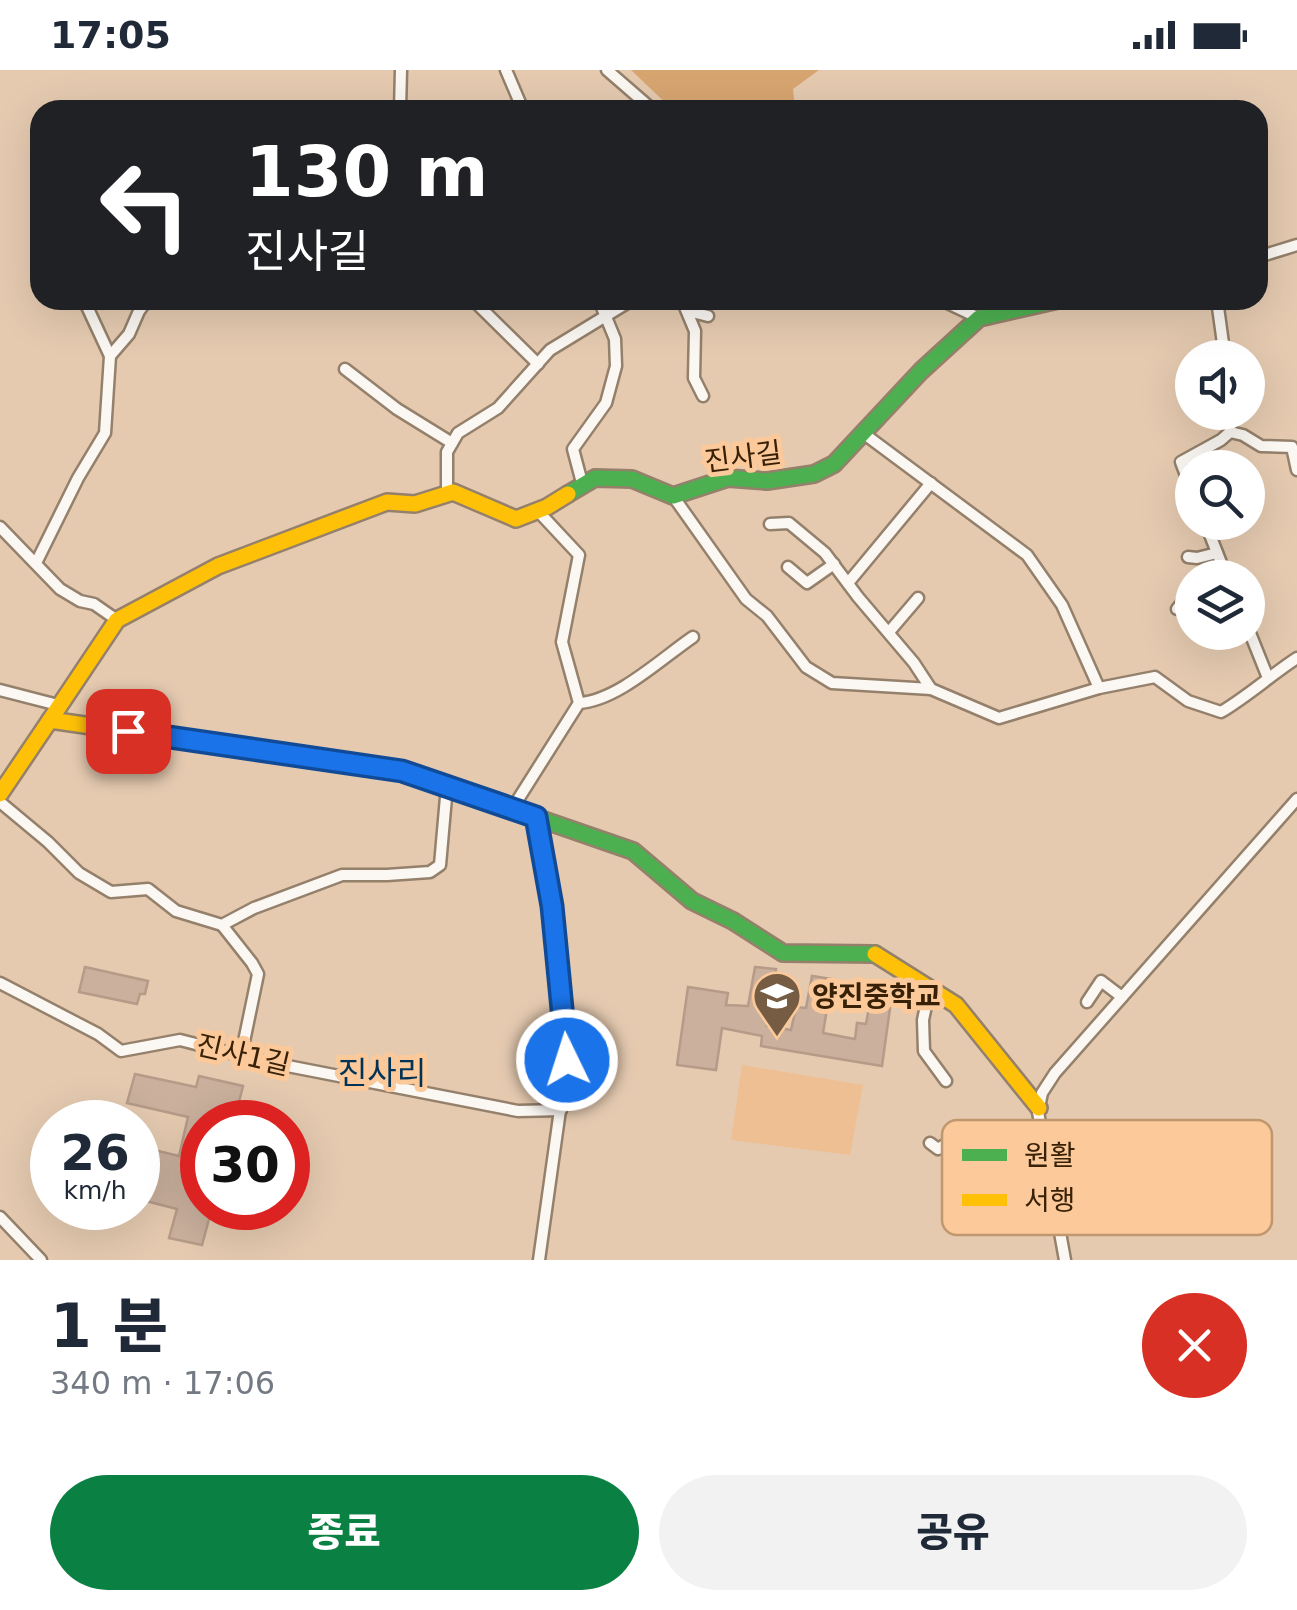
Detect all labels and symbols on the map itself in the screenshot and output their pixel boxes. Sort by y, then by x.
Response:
street label: 진사길 [703,436,783,478]
pin [86,689,171,774]
school or university icon: 양진중학교 [751,970,803,1038]
place label: 양진중학교 [812,980,941,1013]
position arrow [515,1008,619,1112]
street label: 진사1길 [193,1028,293,1082]
district label: 진사리 [338,1054,426,1092]
speed limit sign: 30 [180,1100,310,1230]
legend [942,1120,1272,1235]
text: 원활 [1024,1139,1076,1172]
text: 서행 [1024,1184,1076,1217]

